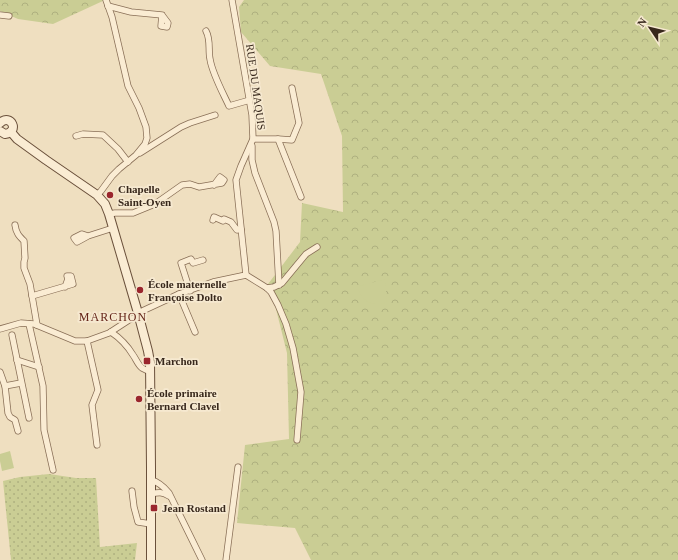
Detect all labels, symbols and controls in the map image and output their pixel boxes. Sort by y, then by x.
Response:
north arrow [630,8,670,48]
text: N [635,16,649,29]
street label: RUE DU MAQUIS [244,43,268,131]
place label: Chapelle Saint-Oyen [118,183,171,208]
marker: Chapelle Saint-Oyen [105,190,115,200]
place label: École maternelle Françoise Dolto [148,278,227,303]
marker: École maternelle Françoise Dolto [135,285,145,295]
district label: MARCHON [79,310,147,324]
place label: Marchon [155,355,198,367]
marker: Marchon [142,356,152,366]
place label: École primaire Bernard Clavel [147,387,219,412]
marker: École primaire Bernard Clavel [134,394,144,404]
place label: Jean Rostand [162,502,226,514]
marker: Jean Rostand [149,503,159,513]

